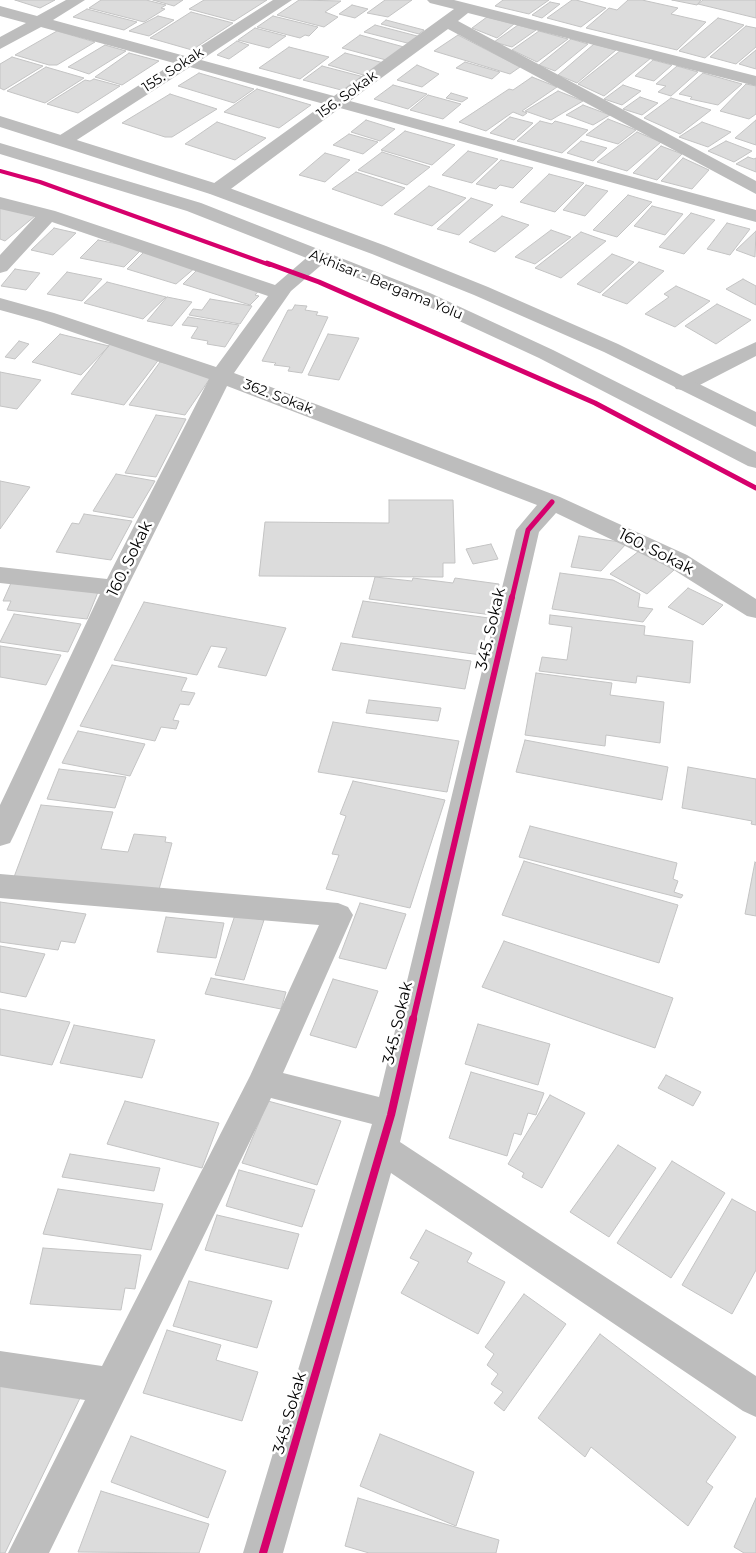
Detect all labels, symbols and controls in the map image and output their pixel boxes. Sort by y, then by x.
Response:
street label: 155. Sokak [139,44,207,96]
street label: 156. Sokak [314,67,380,123]
street label: Akhisar - Bergama Yolu [307,246,465,324]
street label: 362. Sokak [241,376,315,418]
street label: 160. Sokak [103,518,157,600]
street label: 160. Sokak [615,525,697,579]
street label: 345. Sokak [472,586,510,672]
street label: 345. Sokak [379,980,417,1066]
street label: 345. Sokak [269,1370,311,1456]

